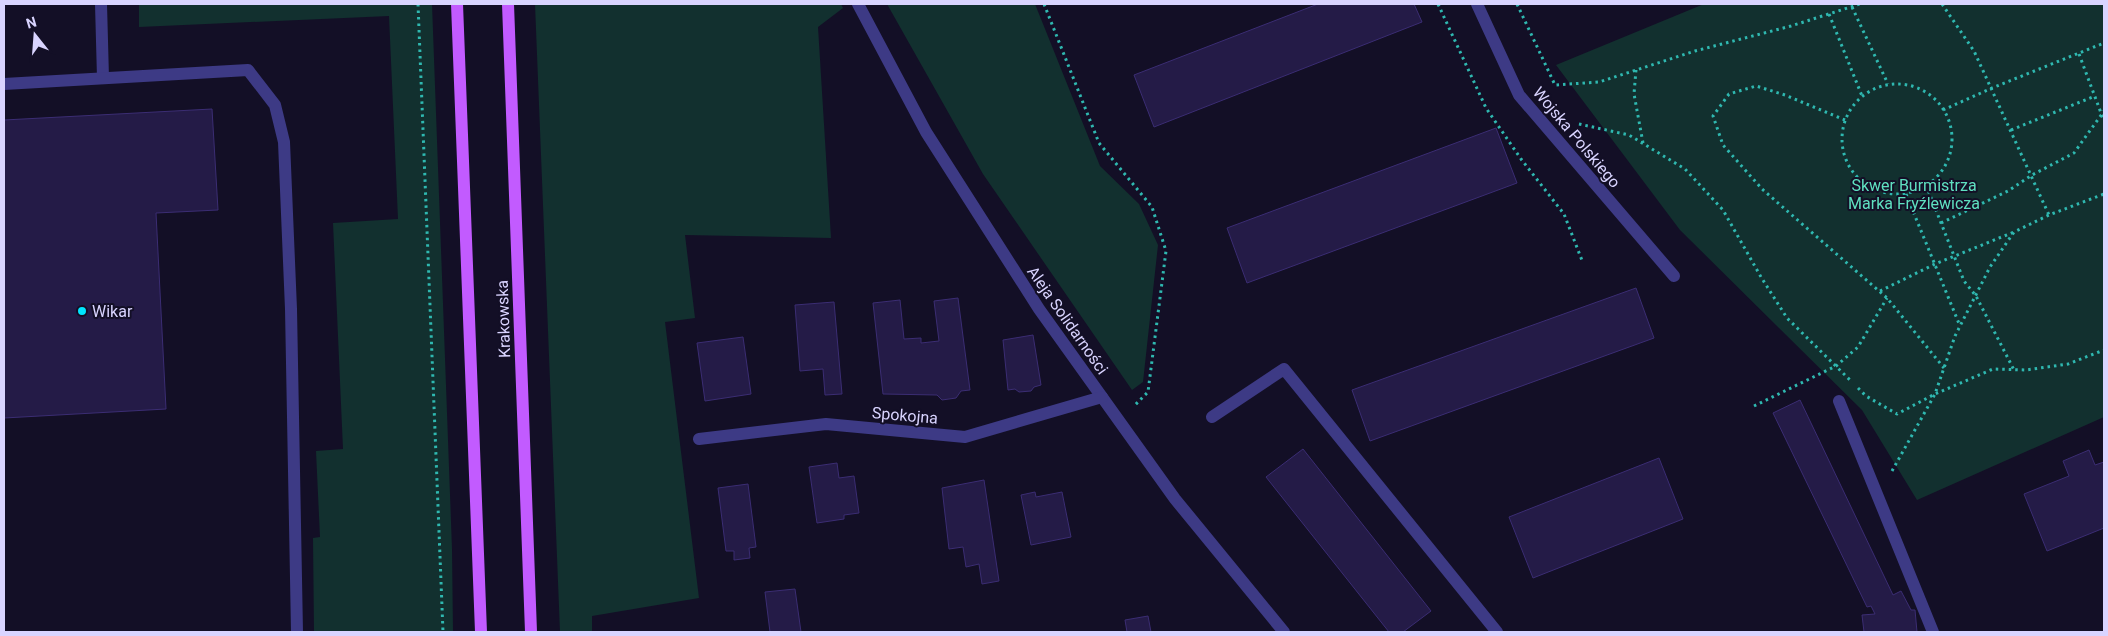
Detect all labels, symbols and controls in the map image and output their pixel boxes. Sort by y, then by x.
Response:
north arrow [10,10,60,60]
text: N [24,13,38,32]
street label: Wojska Polskiego [1529,83,1624,192]
park label: Skwer Burmistrza Marka Fryźlewicza [1848,176,1980,213]
street label: Aleja Solidarności [1023,263,1112,378]
street label: Krakowska [493,280,514,358]
place label: Wikar [92,302,133,321]
marker: Wikar [76,305,88,317]
street label: Spokojna [871,403,939,428]

